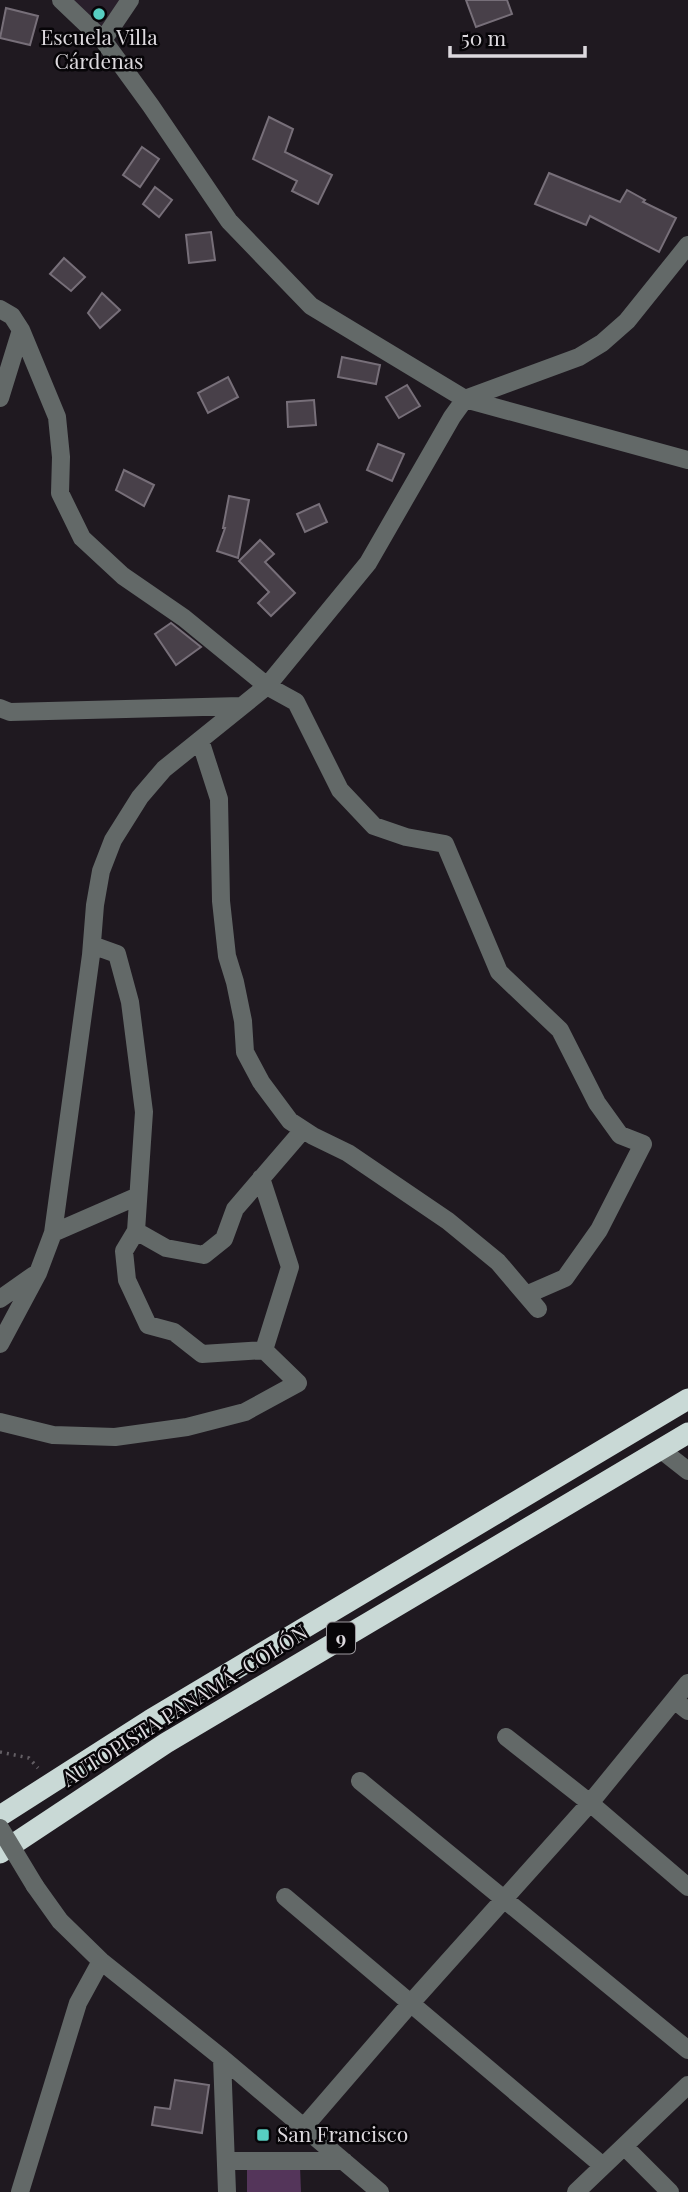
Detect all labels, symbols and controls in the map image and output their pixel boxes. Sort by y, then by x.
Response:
marker: Escuela Villa Cárdenas [91,6,107,22]
scale bar [450,14,585,58]
place label: Escuela Villa Cárdenas [40,22,158,74]
text: 50 m [461,23,507,51]
street label: AUTOPISTA PANAMÁ–COLÓN [55,1617,312,1792]
road number: 9 [327,1622,355,1654]
place label: San Francisco [277,2119,408,2147]
marker: San Francisco [255,2127,271,2143]

